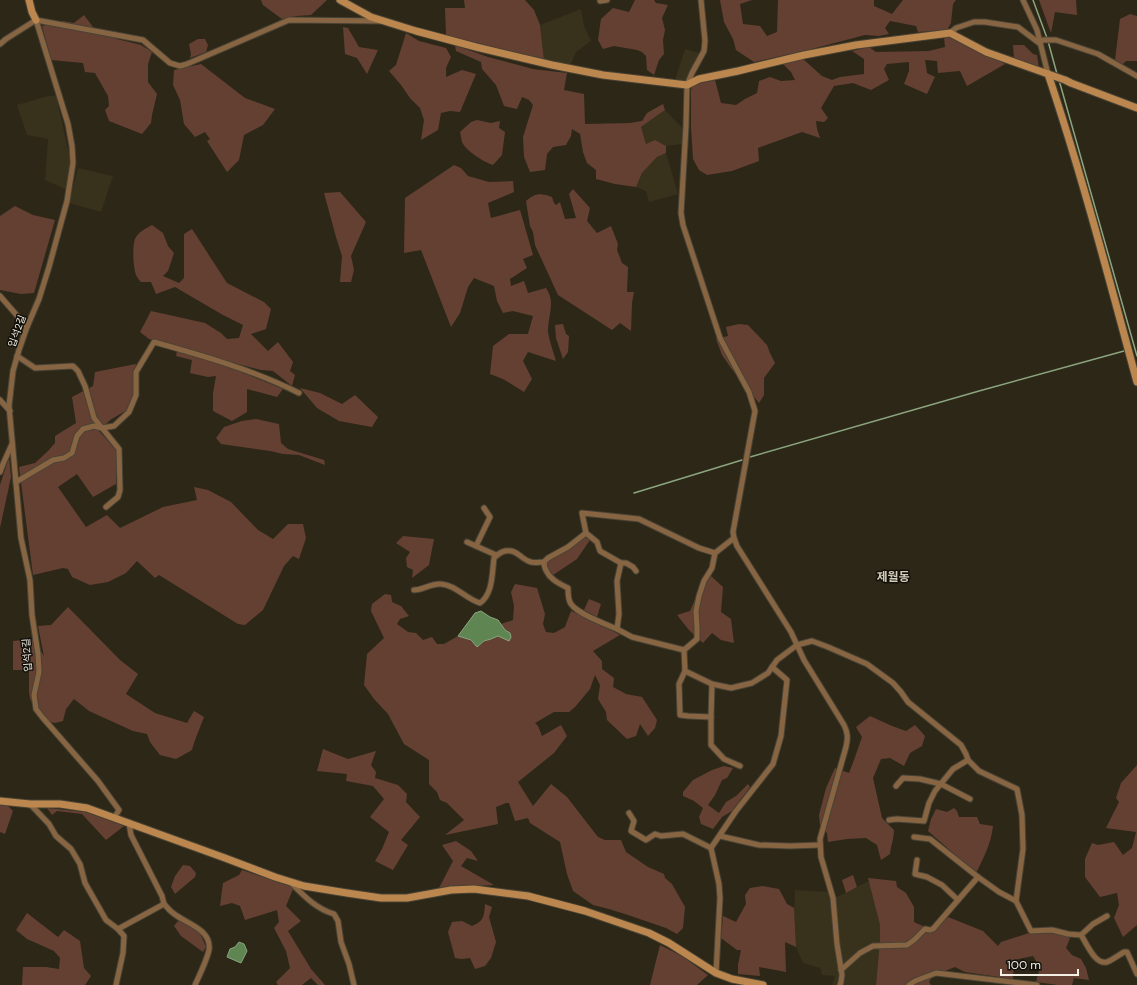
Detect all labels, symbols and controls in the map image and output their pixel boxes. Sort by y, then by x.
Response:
street label: 입석2길 [5,313,29,349]
district label: 제월동 [876,569,910,585]
street label: 입석2길 [19,638,35,672]
scale bar [1001,951,1078,977]
text: 100 m [1007,957,1041,973]

